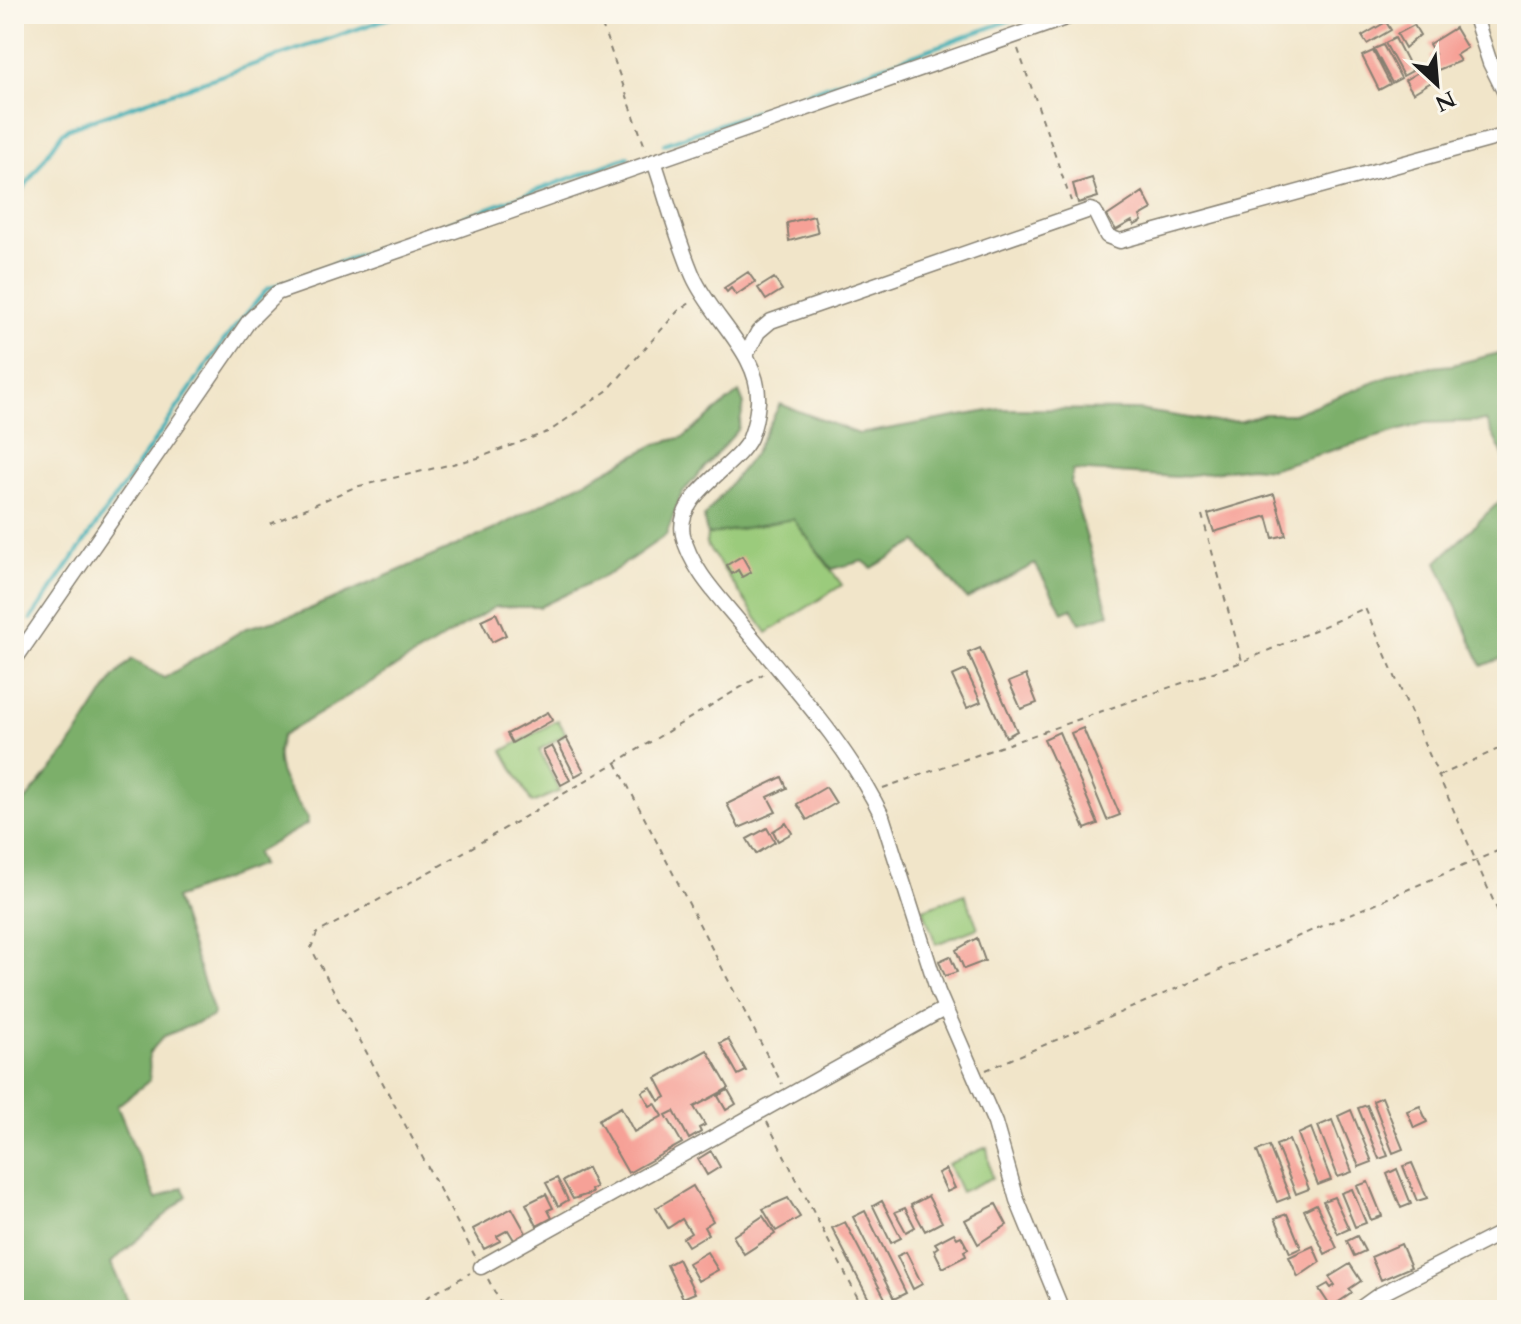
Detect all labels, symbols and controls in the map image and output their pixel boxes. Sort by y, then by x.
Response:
north arrow [1397,44,1477,124]
text: N [1430,83,1460,119]

